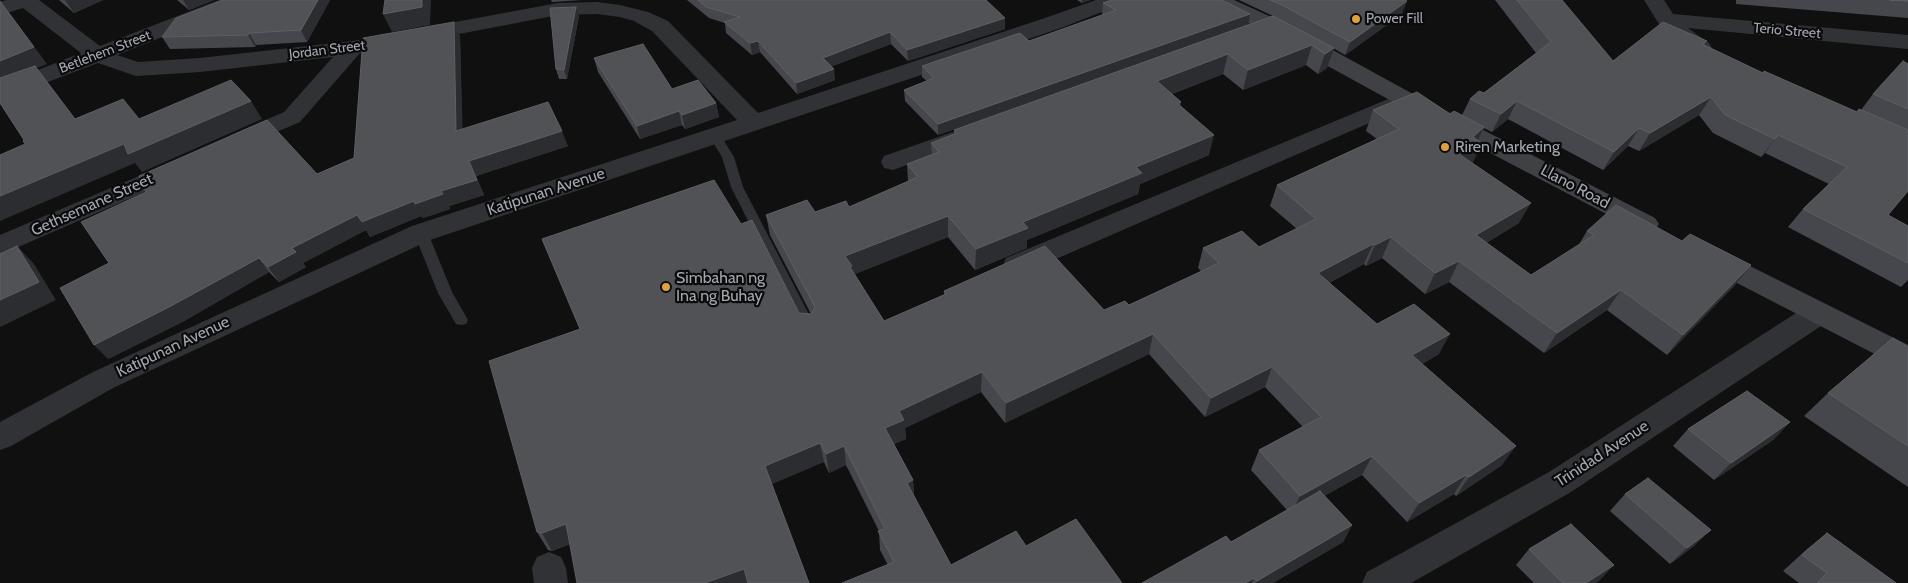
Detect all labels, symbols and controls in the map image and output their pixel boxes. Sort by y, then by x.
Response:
place label: Power Fill [1366,11,1423,27]
marker: Power Fill [1350,13,1362,25]
street label: Terio Street [1753,20,1821,42]
street label: Betlehem Street [57,27,153,77]
street label: Jordan Street [288,37,366,63]
place label: Riren Marketing [1455,137,1560,157]
marker: Riren Marketing [1439,141,1451,153]
street label: Llano Road [1537,161,1613,213]
street label: Katipunan Avenue [485,164,607,220]
street label: Gethsemane Street [28,170,156,240]
place label: Simbahan ng Ina ng Buhay [676,268,765,306]
marker: Simbahan ng Ina ng Buhay [660,281,672,293]
street label: Katipunan Avenue [113,312,233,382]
street label: Trinidad Avenue [1552,417,1652,491]

